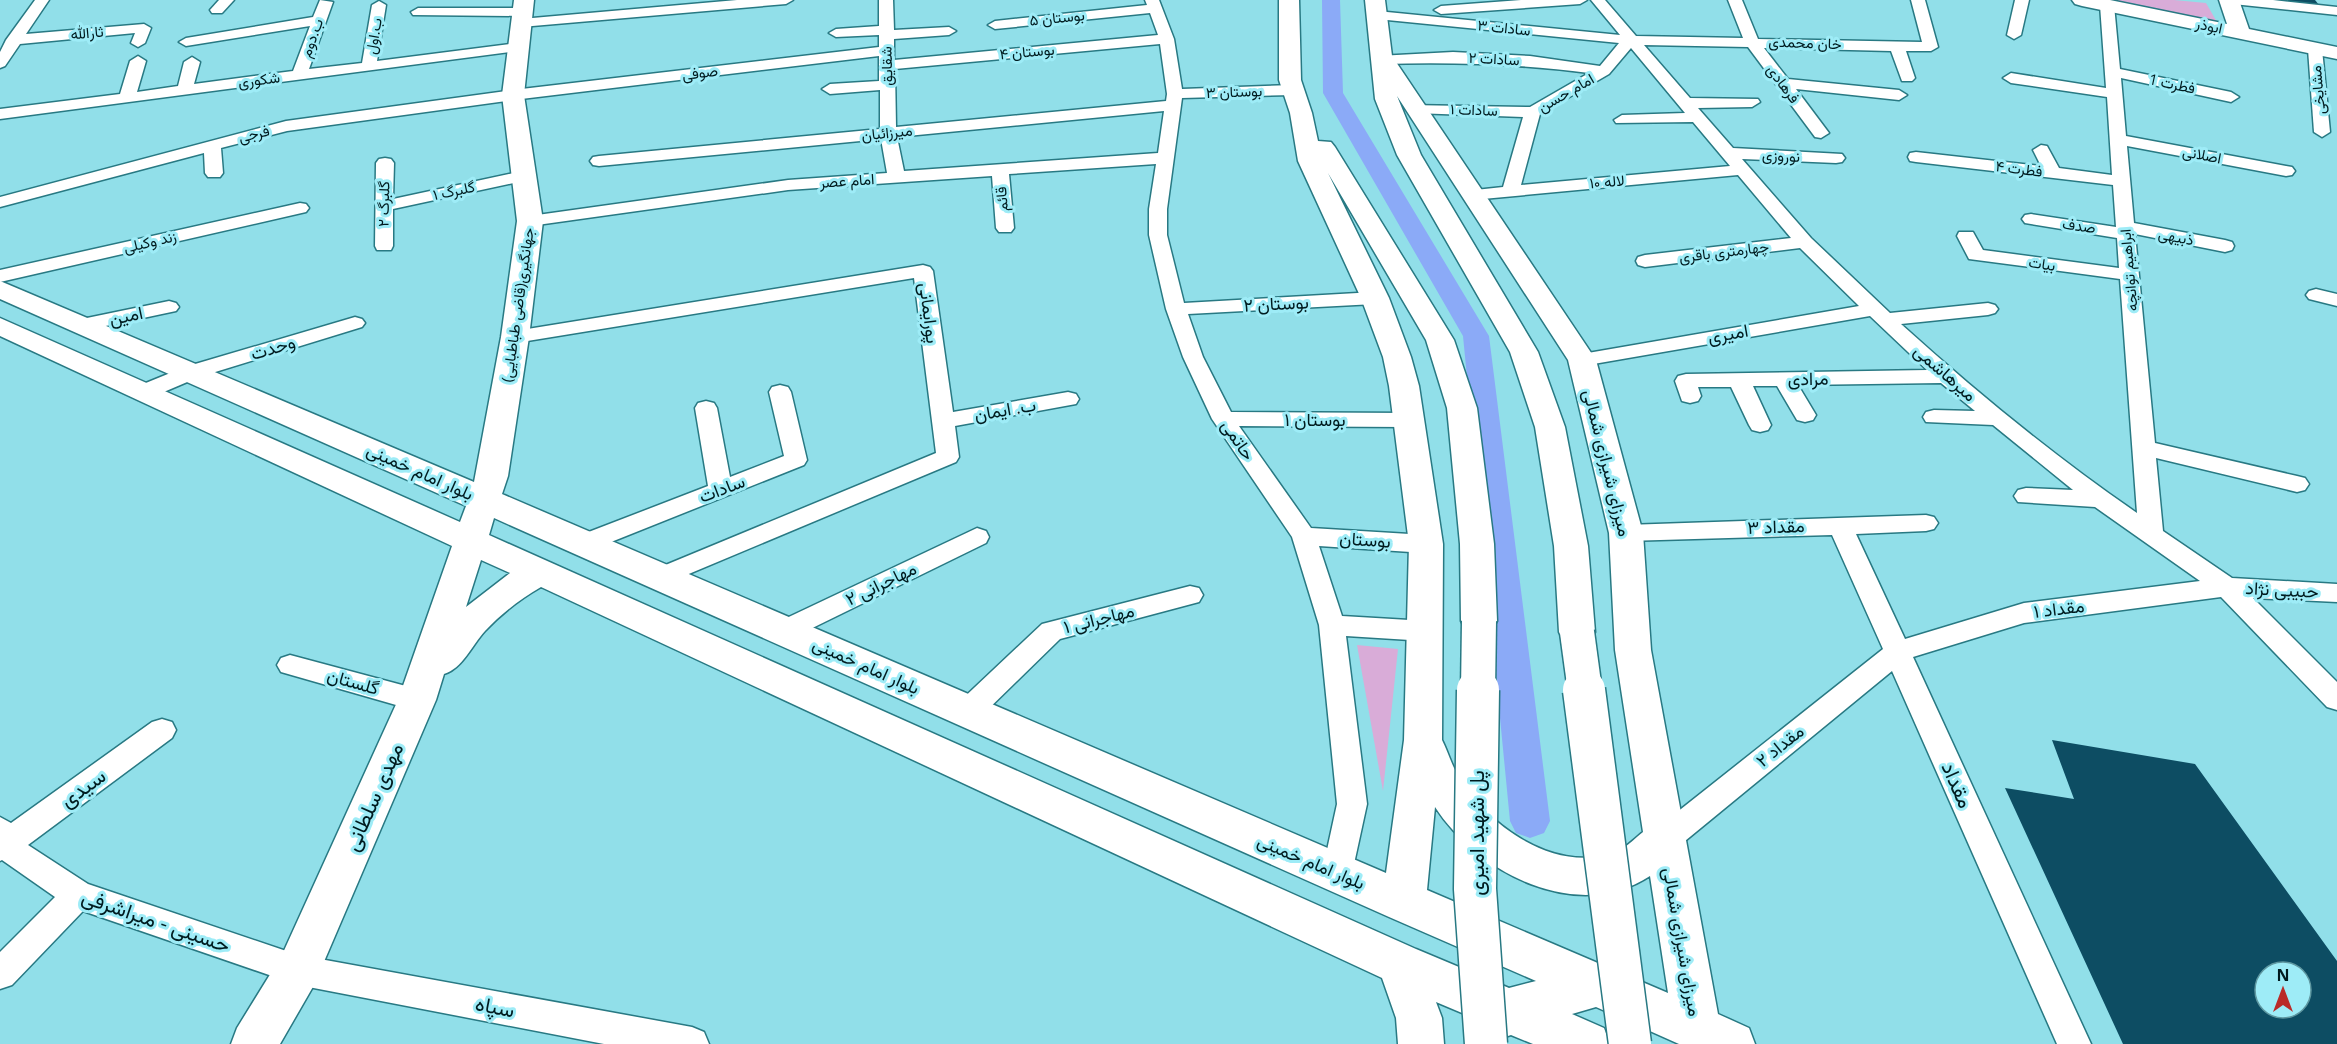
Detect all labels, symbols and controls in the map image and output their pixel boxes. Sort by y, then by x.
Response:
street label: بوستان ۵ [1028,4,1086,30]
street label: ابوذر [2193,12,2224,38]
street label: سادات ۳ [1477,14,1532,40]
street label: ب.دوم [295,16,328,60]
street label: ب.اول [360,16,386,56]
street label: ثارالله [70,21,104,43]
street label: خان محمدی [1768,31,1842,54]
street label: بوستان ۴ [999,39,1055,63]
street label: شقایق [876,46,897,86]
street label: سادات ۲ [1468,47,1520,69]
street label: صوفی [681,60,719,85]
street label: فرهادی [1762,60,1805,108]
street label: مشایخی [2305,65,2330,115]
street label: شکوری [237,67,281,92]
street label: امام حسن [1534,68,1598,117]
street label: فطرت 1 [2147,68,2198,98]
street label: بوستان ۳ [1205,80,1263,102]
street label: سادات ۱ [1450,98,1498,120]
street label: میرزائیان [860,119,913,145]
street label: فرجی [236,120,272,147]
street label: اصلانی [2181,140,2223,169]
street label: نوروزی [1761,144,1801,167]
street label: فطرت ۴ [1994,155,2044,181]
street label: امام عصر [818,168,875,193]
street label: لاله ۱۰ [1589,170,1625,192]
street label: گلبرگ ۱ [431,176,477,204]
street label: گلبرگ ۲ [373,181,393,227]
street label: قائم [990,186,1013,212]
street label: صدف [2061,213,2097,237]
street label: ذبیهی [2157,223,2196,250]
street label: زند وکیلی [121,225,178,258]
street label: جهانگیری(قاضی طباطبایی) [496,226,539,384]
street label: ابراهیم توانچه [2114,228,2143,312]
street label: چهارمتری باقری [1678,236,1770,267]
street label: بیات [2027,251,2057,275]
street label: پورایمانی [913,281,946,345]
street label: بوستان ۲ [1243,289,1309,317]
street label: امین [107,300,145,330]
street label: امیری [1706,318,1750,348]
street label: وحدت [248,329,298,365]
street label: میرهاشمی [1909,338,1982,406]
street label: مرادی [1787,366,1829,390]
street label: میرزای شیرازی شمالی [1578,387,1638,539]
street label: ب. ایمان [972,392,1038,426]
street label: بوستان ۱ [1284,407,1346,431]
street label: حاتمی [1216,414,1261,465]
street label: بلوار امام خمینی [363,437,478,506]
street label: سادات [695,468,748,508]
street label: مقداد ۳ [1747,513,1805,539]
street label: بوستان [1339,525,1391,553]
street label: مهاجرانی ۲ [841,556,920,611]
street label: حبیبی نژاد [2245,575,2319,603]
street label: مقداد ۱ [2032,593,2086,623]
street label: مهاجرانی ۱ [1061,598,1137,638]
street label: بلوار امام خمینی [809,631,924,700]
street label: گلستان [325,662,382,700]
street label: مقداد ۲ [1750,719,1808,772]
street label: مهدی سلطانی [337,738,409,855]
street label: مقداد [1935,757,1980,812]
street label: سیدی [54,761,111,813]
street label: پل شهید امیری [1462,770,1491,896]
street label: بلوار امام خمینی [1254,828,1369,895]
street label: میرزای شیرازی شمالی [1658,865,1708,1018]
street label: حسینی - میراشرفی [78,882,234,959]
north arrow [2253,960,2313,1020]
text: N [2276,964,2290,986]
street label: سپاه [473,989,517,1025]

